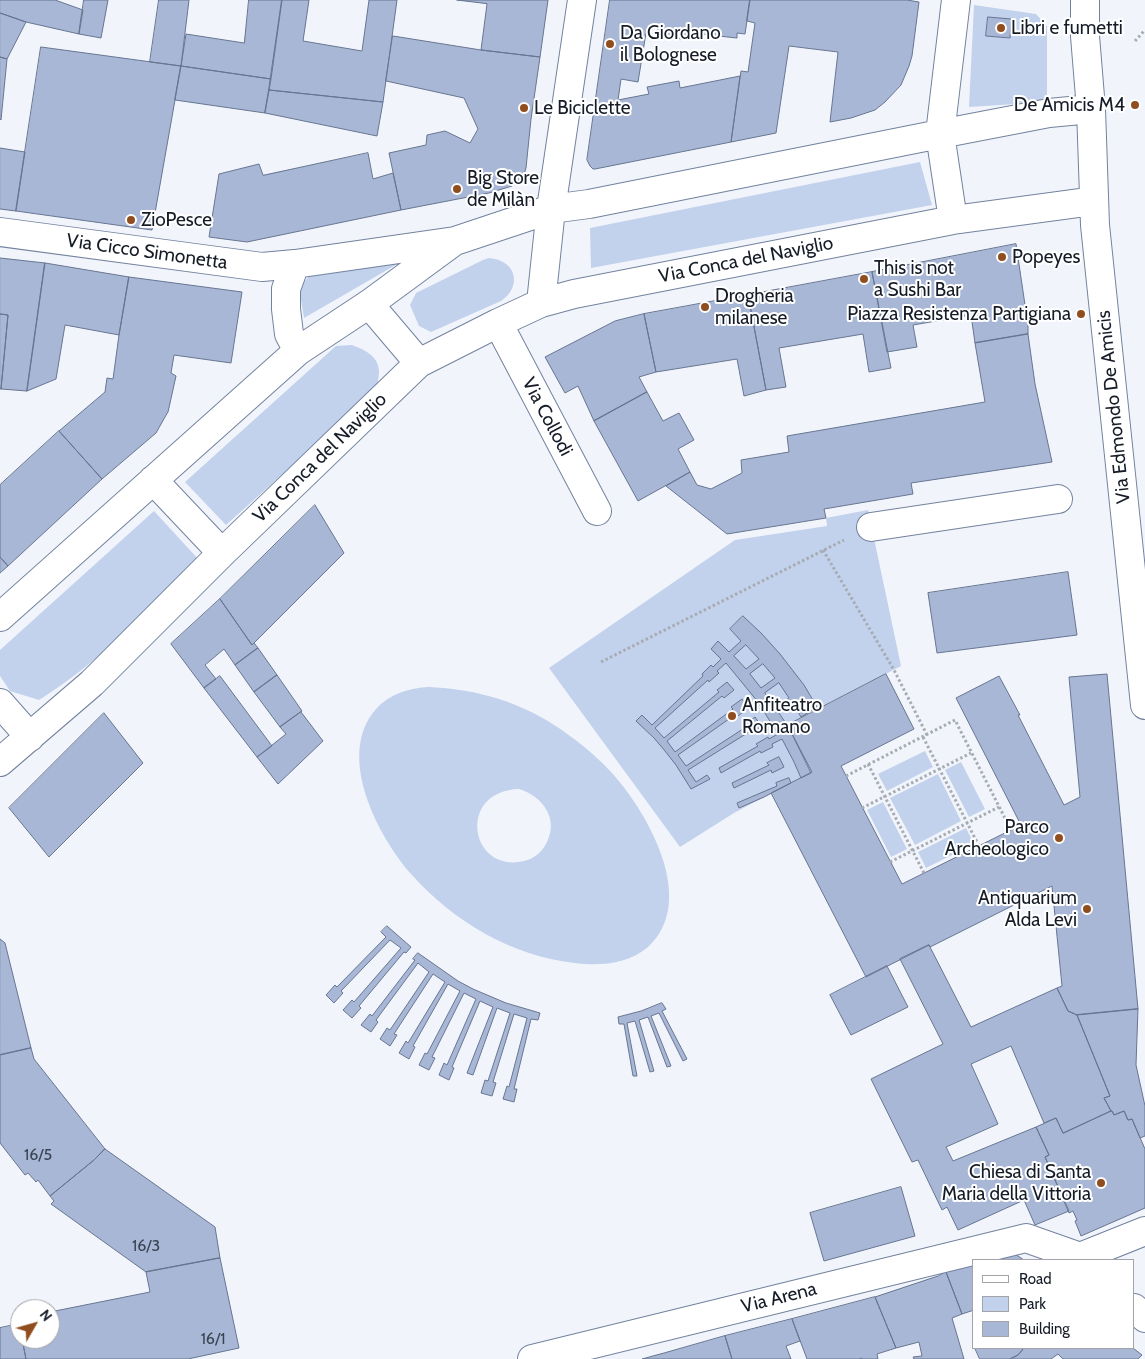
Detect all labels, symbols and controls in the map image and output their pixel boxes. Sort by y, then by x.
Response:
place label: Libri e fumetti [1011,17,1123,39]
place label: Da Giordano il Bolognese [620,22,721,66]
marker: Libri e fumetti [995,22,1007,34]
marker: Da Giordano il Bolognese [604,38,616,50]
place label: De Amicis M4 [1014,94,1125,116]
place label: Le Biciclette [534,97,630,119]
marker: De Amicis M4 [1129,99,1141,111]
marker: Le Biciclette [518,102,530,114]
place label: Big Store de Milàn [467,167,539,211]
marker: Big Store de Milàn [451,183,463,195]
place label: ZioPesce [141,209,212,231]
marker: ZioPesce [125,214,137,226]
street label: Via Cicco Simonetta [65,229,229,275]
street label: Via Conca del Naviglio [657,232,835,288]
place label: Popeyes [1012,246,1080,268]
marker: Popeyes [996,251,1008,263]
place label: This is not a Sushi Bar [874,257,961,301]
marker: This is not a Sushi Bar [858,273,870,285]
place label: Drogheria milanese [715,285,794,329]
marker: Drogheria milanese [699,301,711,313]
place label: Piazza Resistenza Partigiana [847,303,1071,325]
marker: Piazza Resistenza Partigiana [1075,308,1087,320]
street label: Via Edmondo De Amicis [1093,309,1135,505]
street label: Via Collodi [517,374,577,460]
street label: Via Conca del Naviglio [248,388,392,528]
place label: Anfiteatro Romano [742,694,822,738]
marker: Anfiteatro Romano [726,710,738,722]
place label: Parco Archeologico [945,816,1049,860]
marker: Parco Archeologico [1053,832,1065,844]
place label: Antiquarium Alda Levi [978,887,1077,931]
marker: Antiquarium Alda Levi [1081,903,1093,915]
house number: 16/5 [24,1145,52,1165]
place label: Chiesa di Santa Maria della Vittoria [942,1161,1091,1205]
marker: Chiesa di Santa Maria della Vittoria [1095,1177,1107,1189]
house number: 16/3 [132,1236,160,1256]
legend [972,1259,1135,1349]
text: Road [1019,1270,1052,1288]
street label: Via Arena [739,1278,819,1318]
text: Park [1019,1295,1046,1313]
north arrow [10,1299,60,1349]
text: N [36,1306,56,1325]
text: Building [1019,1320,1070,1338]
house number: 16/1 [201,1329,225,1349]

